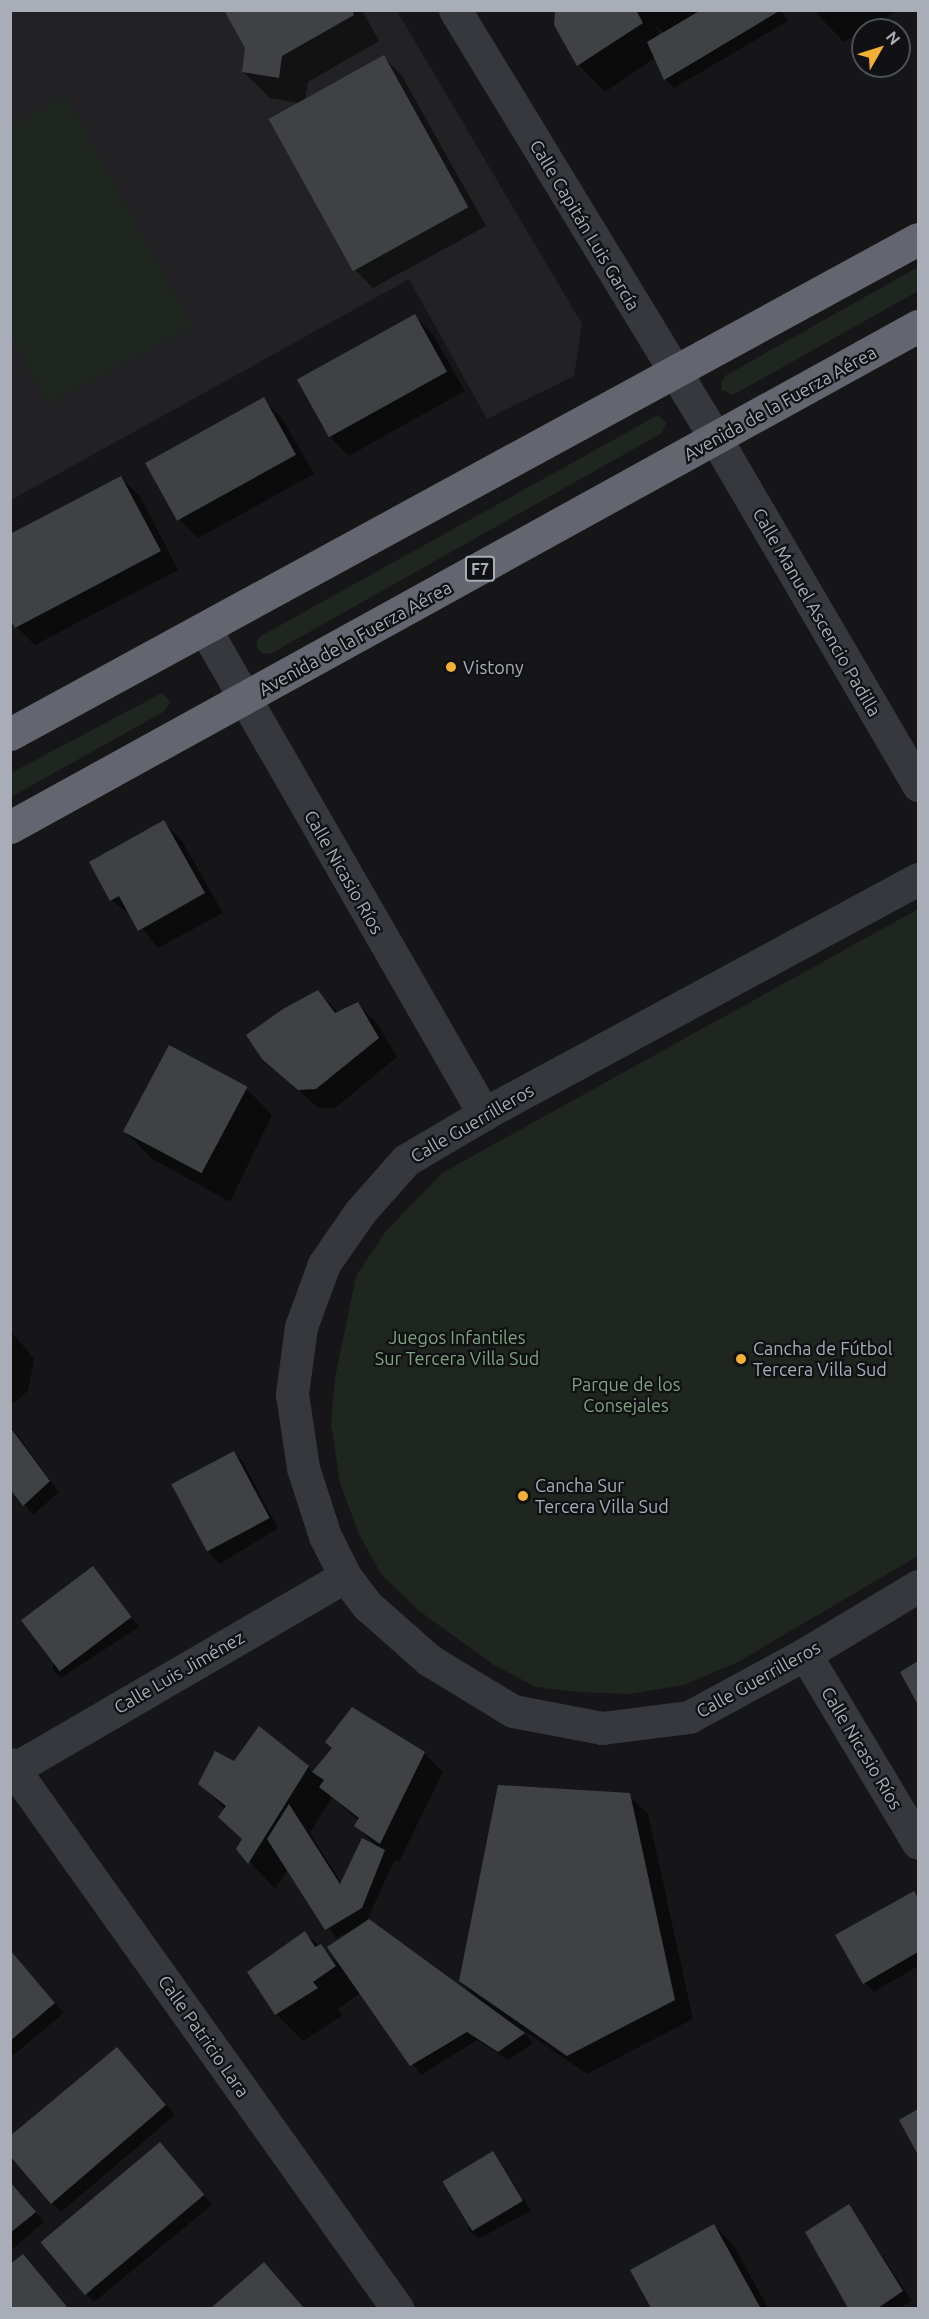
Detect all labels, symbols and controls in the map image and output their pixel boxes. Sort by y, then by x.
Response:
north arrow [851,18,911,78]
text: N [883,28,904,48]
street label: Calle Capitán Luis García [525,136,645,314]
street label: Avenida de la Fuerza Aérea [680,341,880,465]
street label: Calle Manuel Ascencio Padilla [748,504,886,720]
road number: F7 [464,556,496,582]
street label: Avenida de la Fuerza Aérea [255,576,455,700]
place label: Vistony [463,656,524,678]
marker: Vistony [444,660,458,674]
street label: Calle Nicasio Ríos [300,806,388,938]
street label: Calle Guerrilleros [407,1079,537,1167]
park label: Juegos Infantiles Sur Tercera Villa Sud [375,1327,539,1370]
place label: Cancha de Fútbol Tercera Villa Sud [753,1338,893,1380]
marker: Cancha de Fútbol Tercera Villa Sud [734,1352,748,1366]
park label: Parque de los Consejales [571,1374,681,1416]
place label: Cancha Sur Tercera Villa Sud [535,1475,669,1518]
marker: Cancha Sur Tercera Villa Sud [516,1489,530,1503]
street label: Calle Luis Jiménez [110,1626,248,1718]
street label: Calle Guerrilleros [692,1636,824,1722]
street label: Calle Nicasio Ríos [817,1683,907,1813]
street label: Calle Patricio Lara [154,1971,254,2101]

